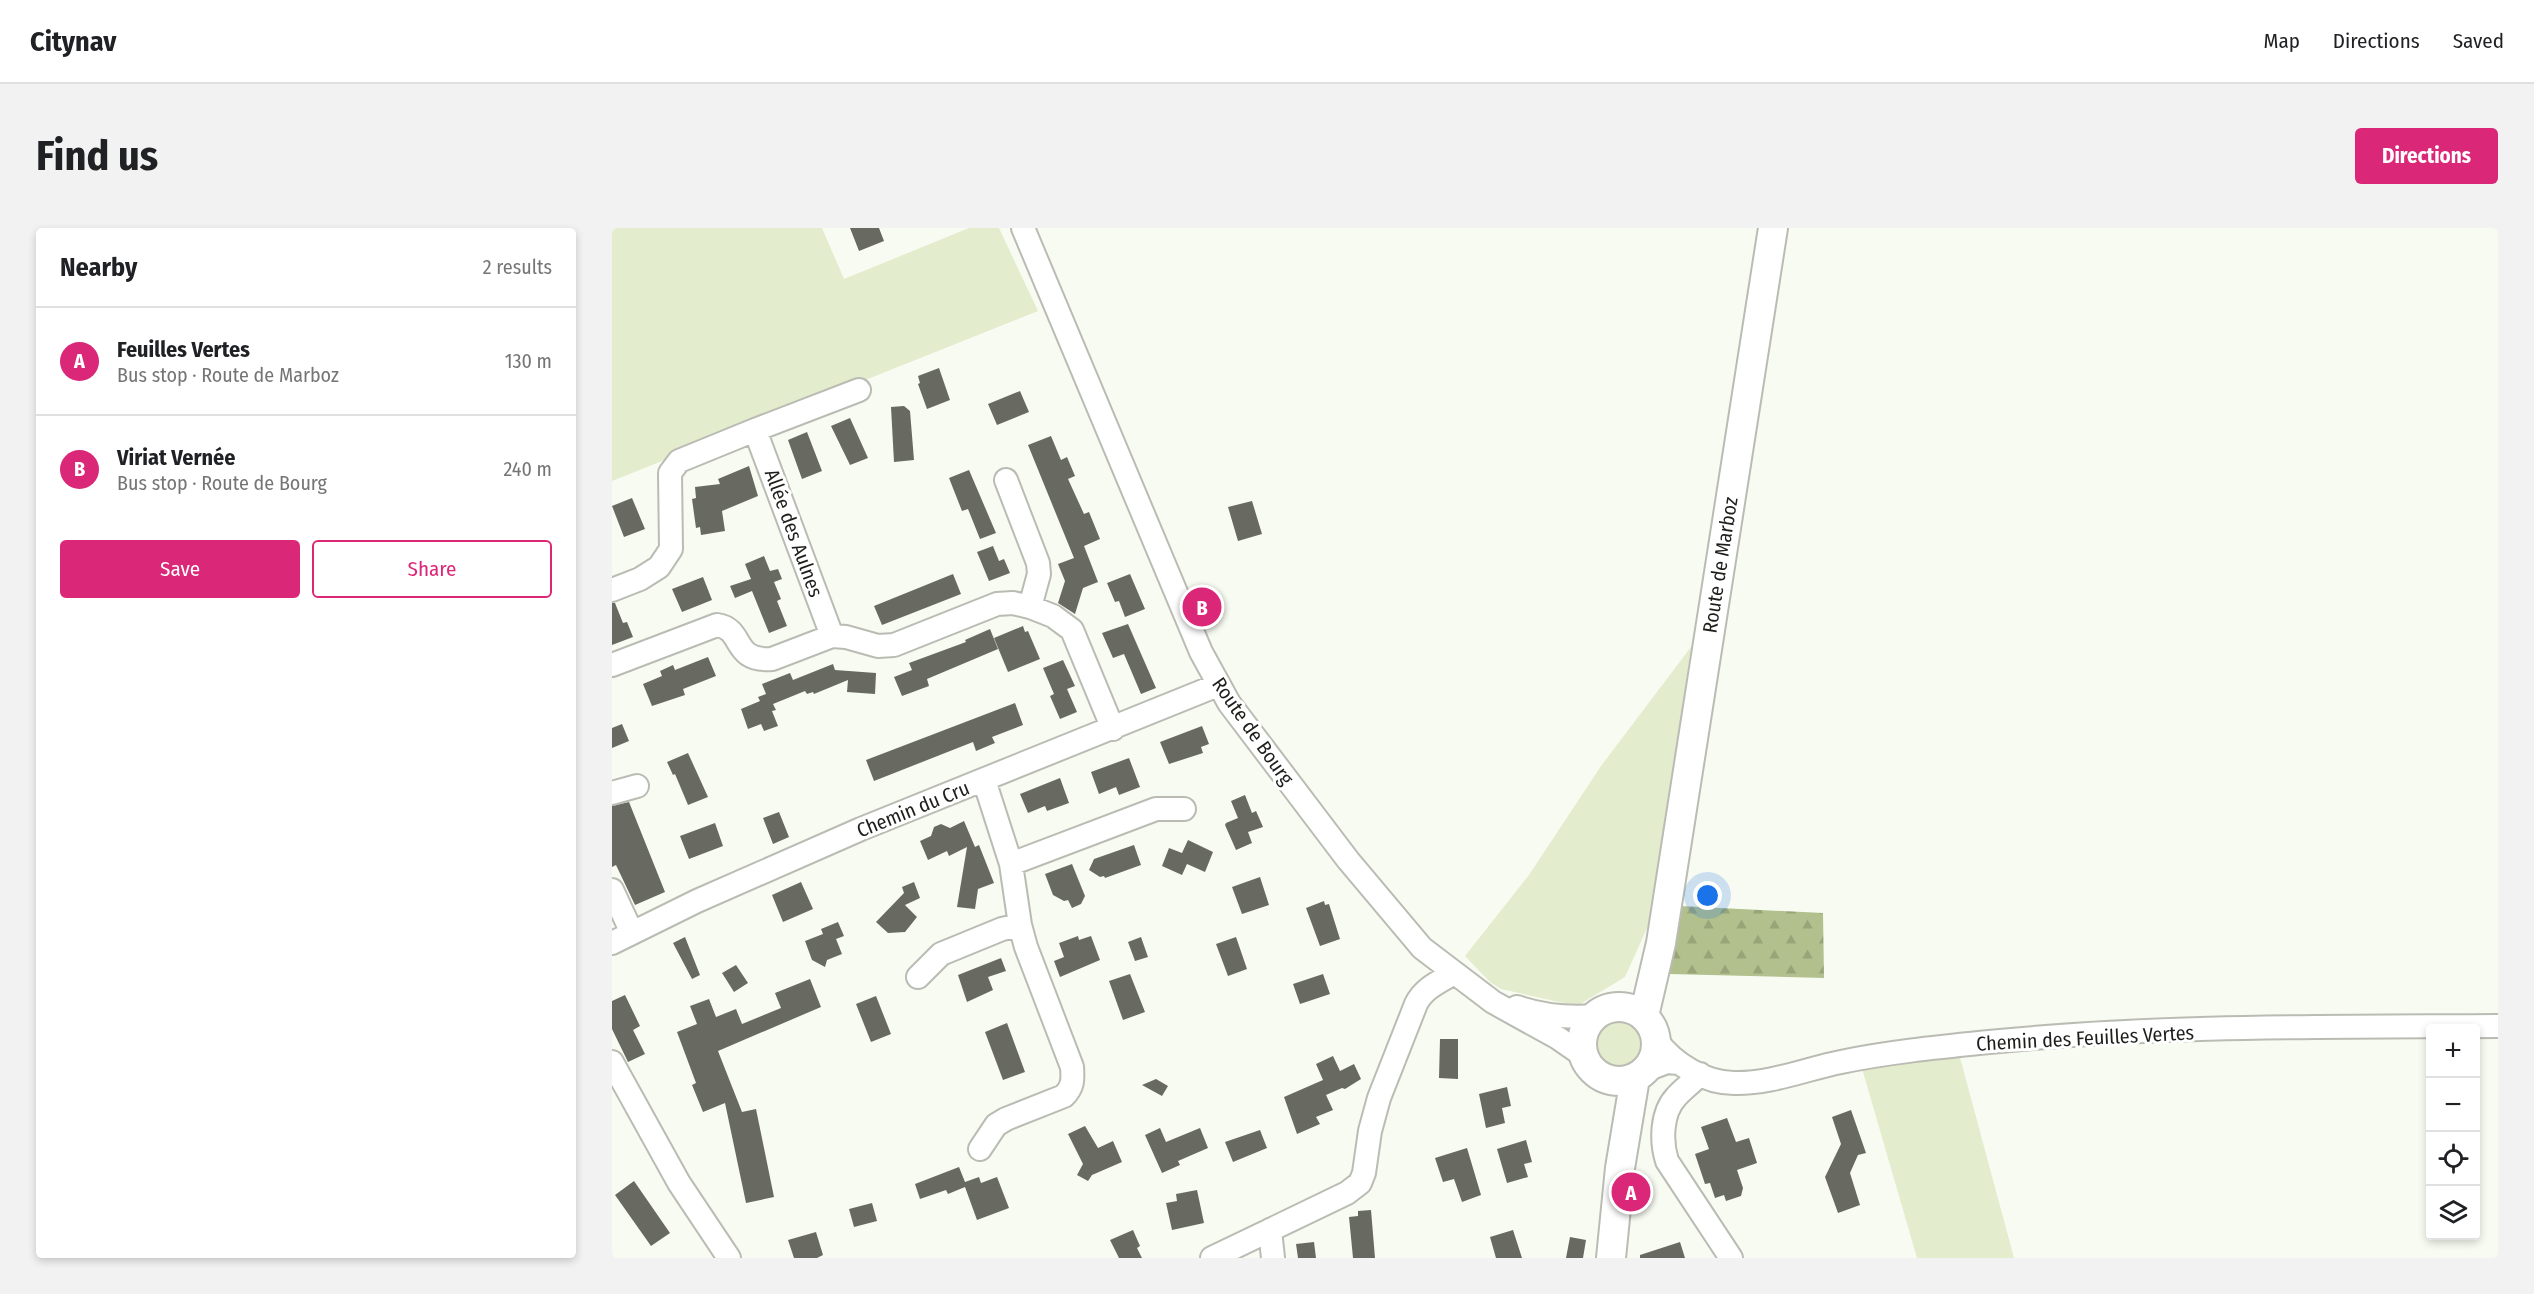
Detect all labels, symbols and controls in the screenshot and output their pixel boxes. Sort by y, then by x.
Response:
text: Citynav [30,25,116,58]
text: Map [2263,28,2300,54]
text: Directions [2333,28,2420,54]
text: Saved [2453,28,2504,54]
button: Directions [2355,128,2498,184]
text: Find us [36,131,158,181]
text: Nearby [60,252,137,283]
text: 2 results [483,255,552,279]
text: Feuilles Vertes [117,336,250,363]
text: A [74,349,85,373]
text: 130 m [505,349,552,373]
text: Bus stop · Route de Marboz [117,363,339,387]
text: Viriat Vernée [117,444,235,471]
text: B [74,457,85,481]
text: 240 m [503,457,552,481]
street label: Allée des Aulnes [760,466,828,600]
text: Bus stop · Route de Bourg [117,471,327,495]
street label: Route de Marboz [1697,495,1743,635]
button: Save [60,540,300,598]
button: Share [312,540,552,598]
pin: B [1182,584,1222,629]
street label: Route de Bourg [1207,673,1299,790]
street label: Chemin du Cru [853,776,973,842]
your location [1693,881,1722,910]
street label: Chemin des Feuilles Vertes [1975,1020,2195,1056]
map controls [2426,1024,2480,1240]
button: + [2426,1024,2480,1078]
button: − [2426,1078,2480,1132]
button: locate [2426,1132,2480,1186]
pin: A [1612,1170,1650,1214]
button: layers [2426,1186,2480,1240]

